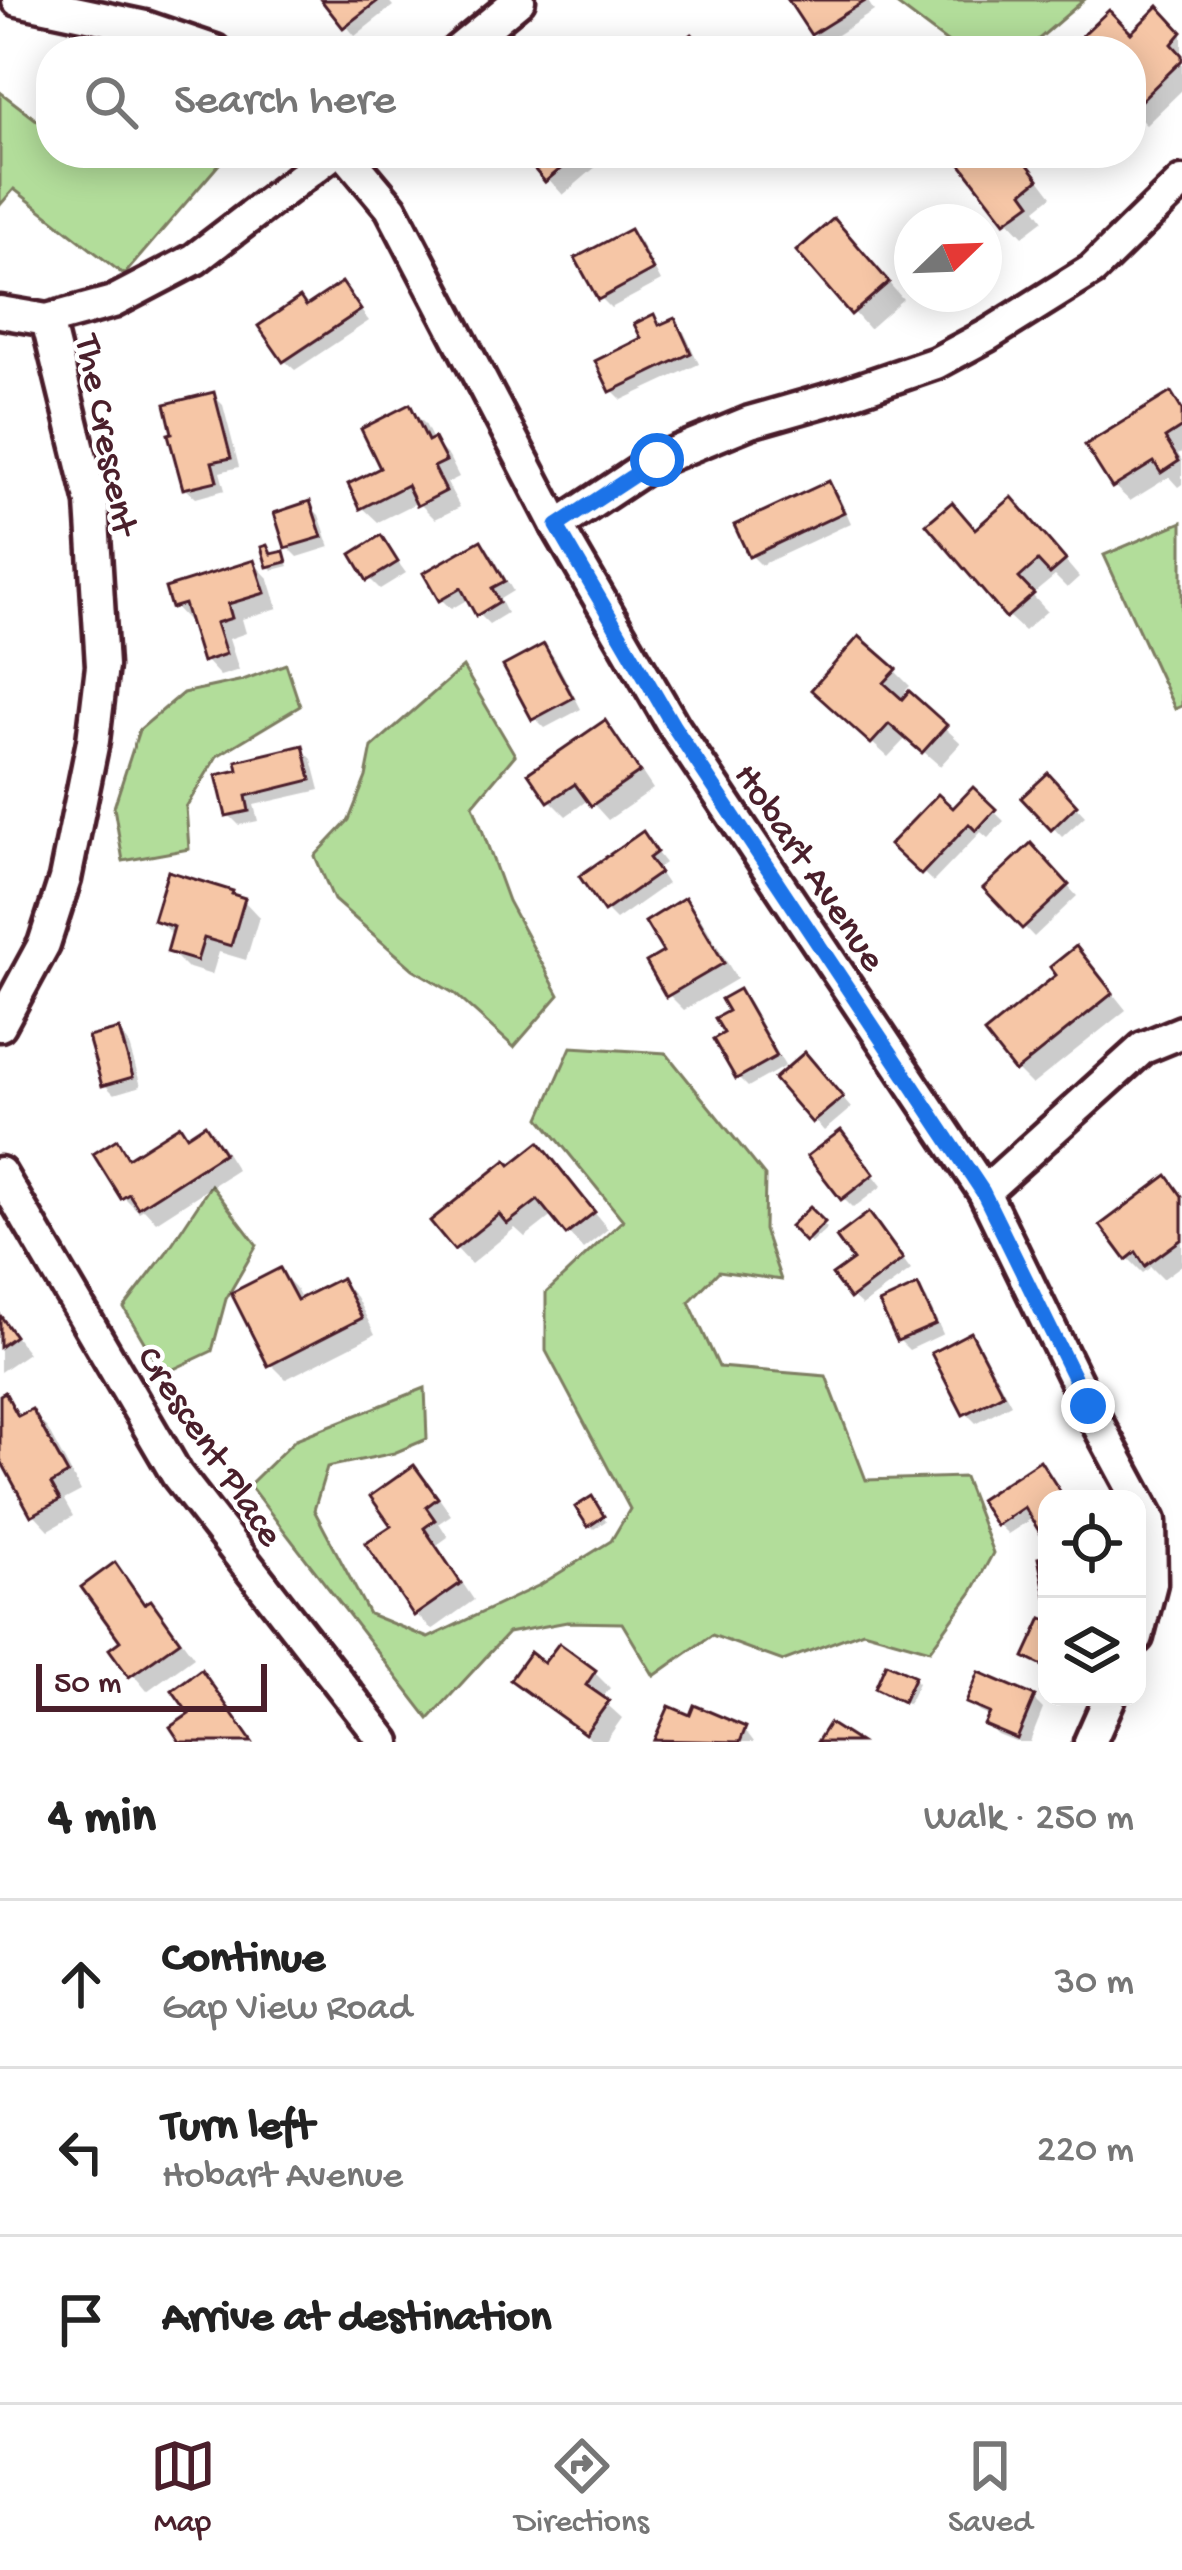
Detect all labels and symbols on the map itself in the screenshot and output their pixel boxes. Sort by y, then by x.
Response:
north arrow [894,204,1002,312]
street label: The Crescent [61,330,146,542]
route start [630,433,684,487]
street label: Hobart Avenue [721,756,894,982]
street label: Crescent Place [123,1339,292,1558]
route end [1061,1379,1115,1433]
scale bar [36,1658,267,1711]

